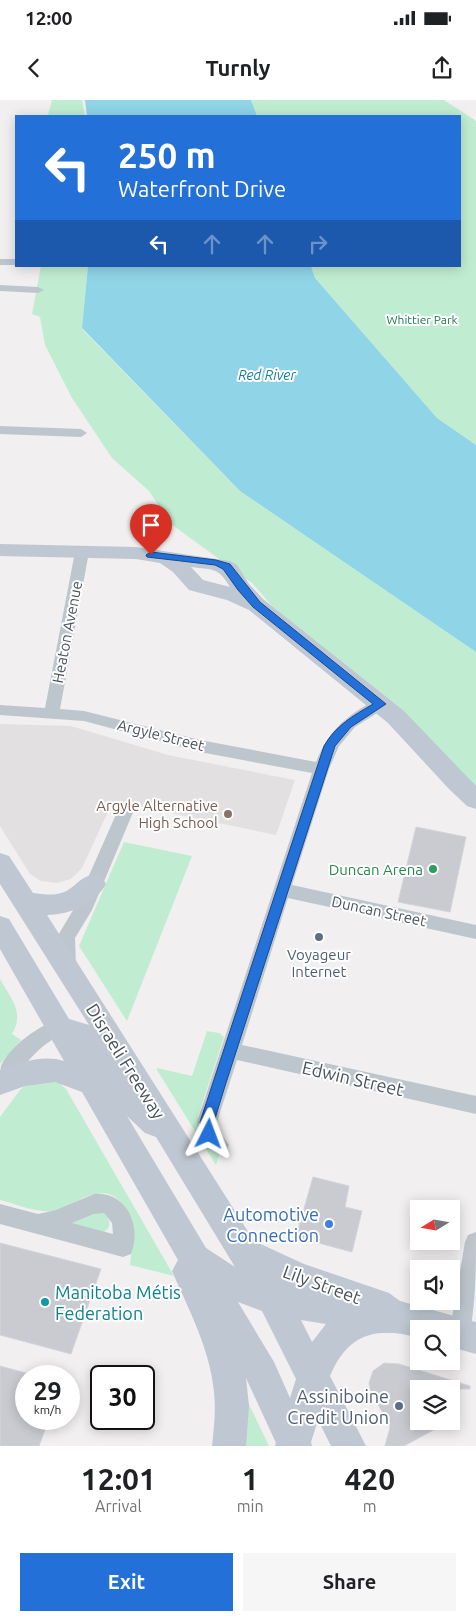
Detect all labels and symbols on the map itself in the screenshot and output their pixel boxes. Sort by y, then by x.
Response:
park label: Whittier Park [387,313,457,326]
water label: Red River [238,367,296,383]
pin [130,504,172,555]
street label: Heaton Avenue [49,580,85,684]
street label: Argyle Street [116,716,206,754]
place label: Argyle Alternative High School [96,797,218,831]
marker: Argyle Alternative High School [222,808,234,820]
place label: Duncan Arena [329,861,423,878]
marker: Duncan Arena [427,863,439,875]
street label: Duncan Street [330,893,428,929]
marker: Voyageur Internet [313,931,325,943]
place label: Voyageur Internet [287,946,351,980]
street label: Disraeli Freeway [83,1000,170,1122]
street label: Edwin Street [300,1057,406,1099]
position arrow [182,1107,234,1159]
north arrow [410,1200,460,1250]
place label: Automotive Connection [223,1204,319,1245]
marker: Automotive Connection [323,1218,335,1230]
street label: Lily Street [280,1261,364,1307]
place label: Manitoba Métis Federation [55,1282,181,1323]
marker: Manitoba Métis Federation [39,1296,51,1308]
speed limit sign: 30 [90,1365,155,1430]
place label: Assiniboine Credit Union [287,1386,389,1427]
marker: Assiniboine Credit Union [393,1400,405,1412]

